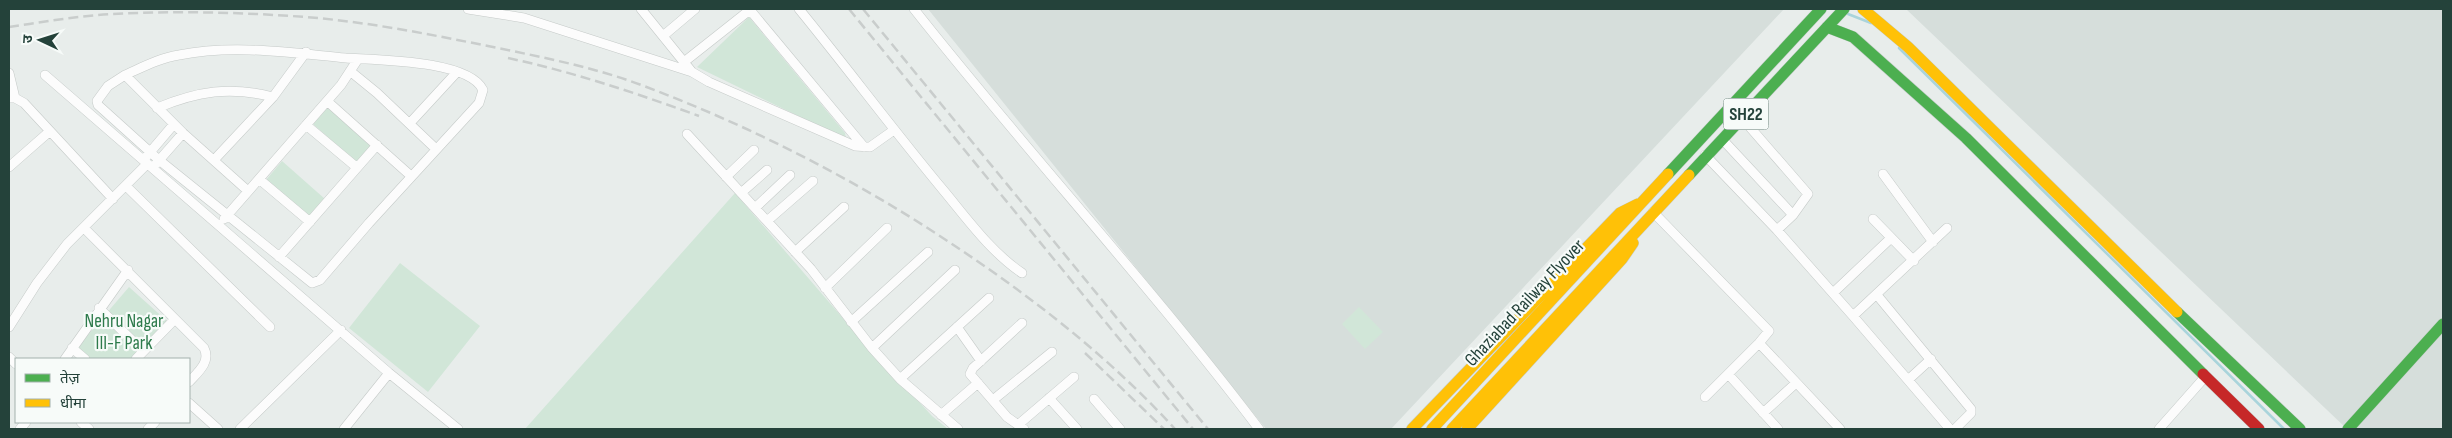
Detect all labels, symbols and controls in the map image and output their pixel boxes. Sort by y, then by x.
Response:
north arrow [15,15,65,65]
text: उ [19,34,36,44]
road number: SH22 [1724,98,1768,130]
street label: Ghaziabad Railway Flyover [1460,234,1590,371]
park label: Nehru Nagar III-F Park [85,310,164,355]
legend [15,358,190,423]
text: तेज़ [60,369,81,388]
text: धीमा [60,394,87,413]

